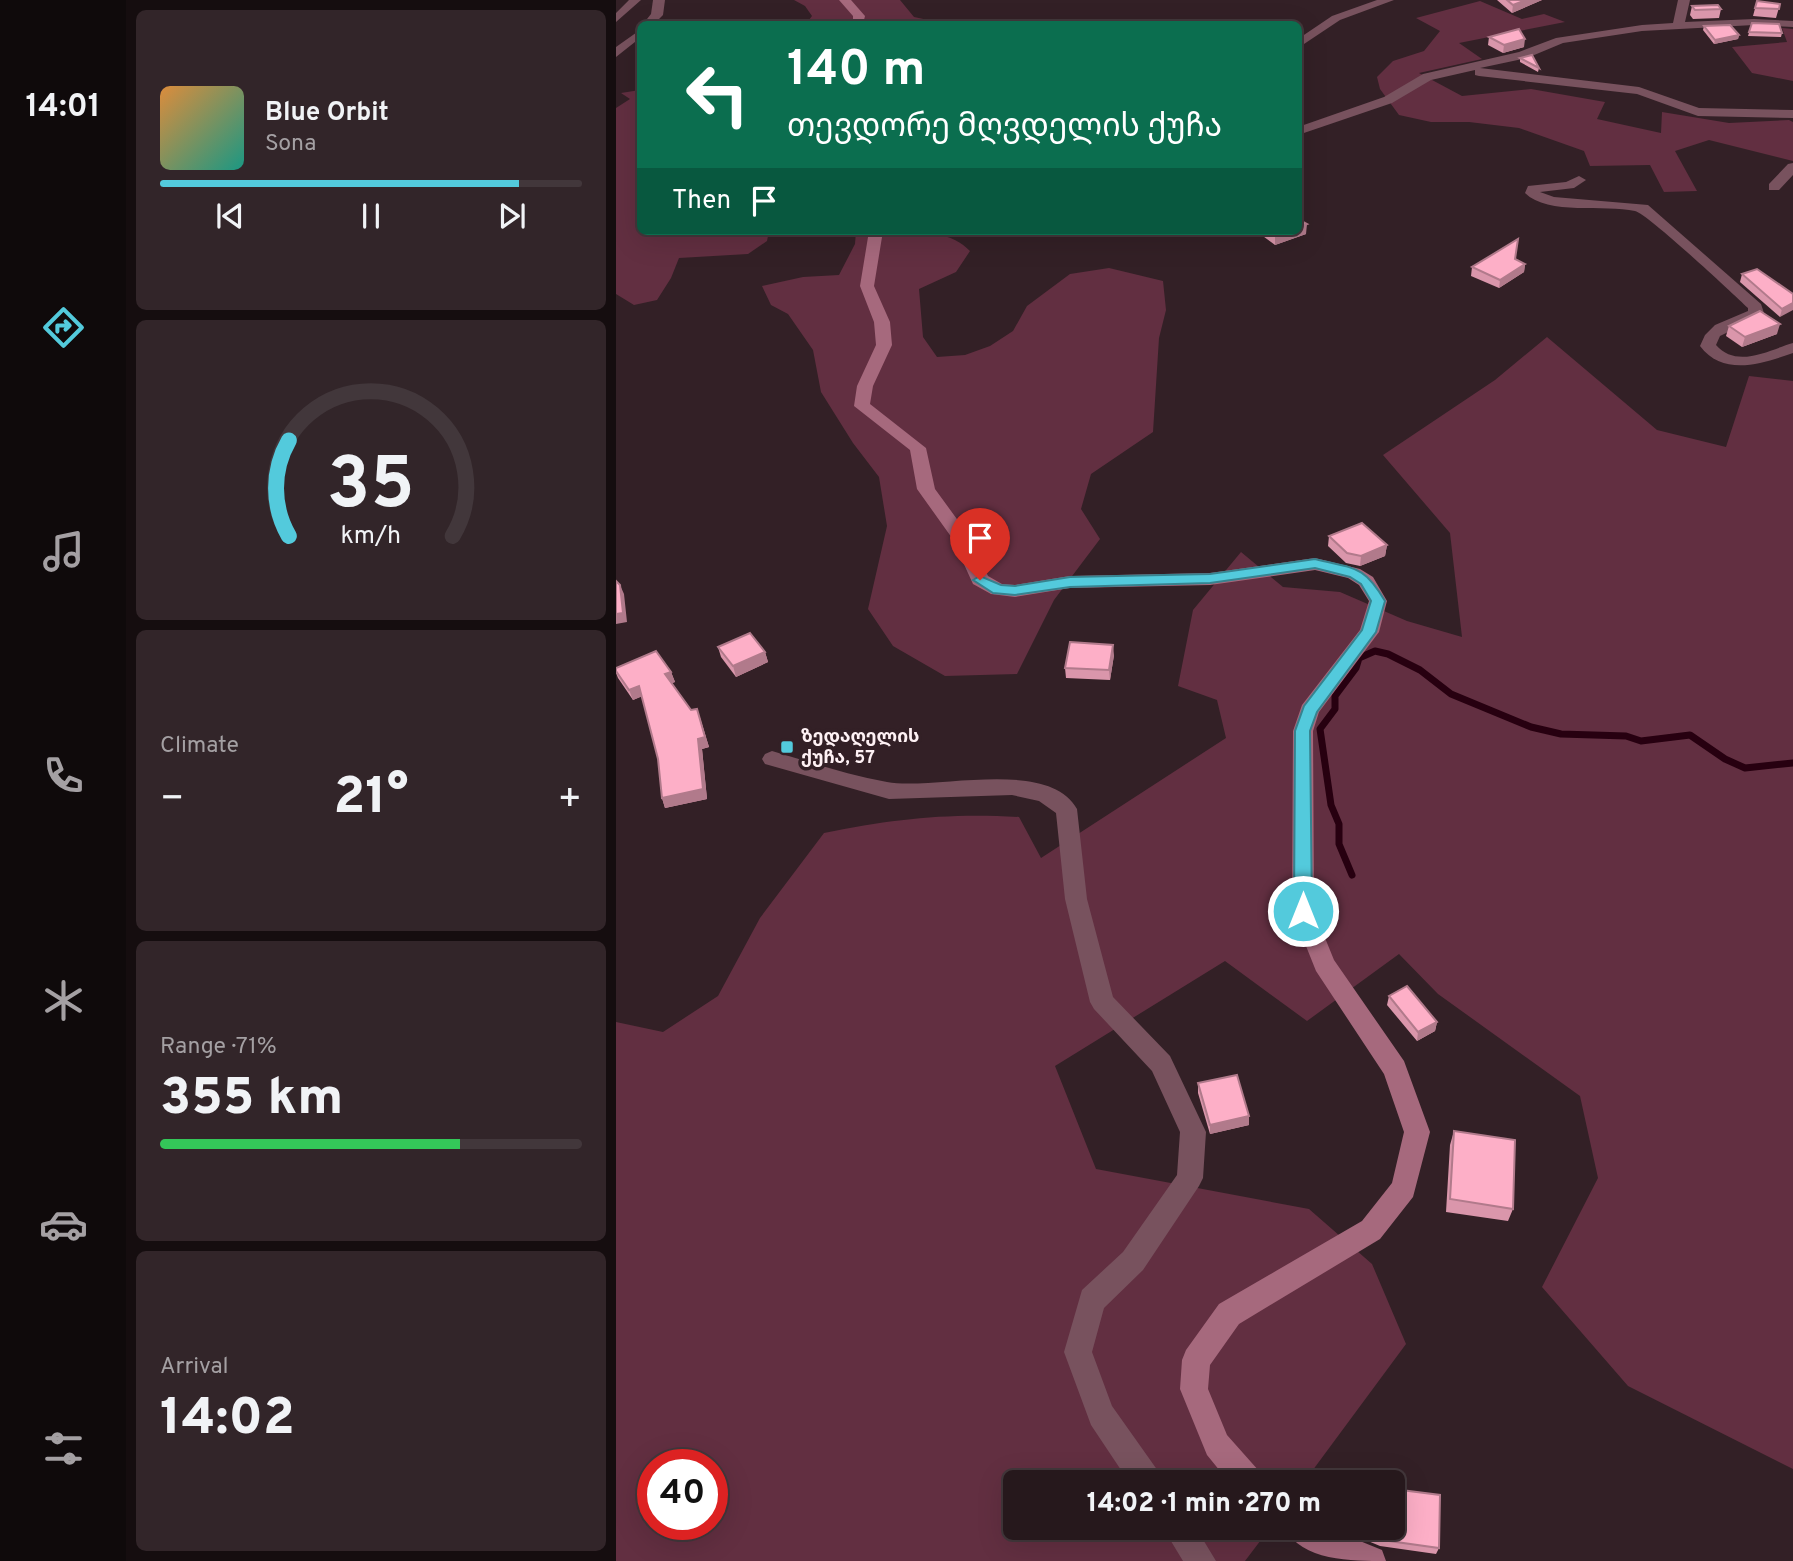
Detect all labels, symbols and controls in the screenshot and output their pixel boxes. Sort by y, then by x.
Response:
text: 140 m [787,41,926,103]
icon: left [672,49,763,140]
text: 14:01 [25,88,101,128]
text: Blue Orbit [265,97,389,130]
text: თევდორე მღვდელის ქუჩა [787,108,1222,148]
text: Sona [265,130,316,159]
icon: arrive [745,182,783,220]
text: Then [672,185,731,218]
icon: previous [211,197,249,235]
icon: pause [352,197,390,235]
icon: next [493,197,531,235]
icon: directions [39,303,88,352]
text: 35 [327,443,415,535]
pin [950,508,1010,580]
icon: arrive [961,519,999,557]
text: km/h [341,521,401,553]
icon: music [39,527,88,576]
place label: ზედაღელის ქუჩა, 57 [801,726,919,770]
text: Climate [160,732,239,761]
marker: ზედაღელის ქუჩა, 57 [779,739,795,755]
icon: phone [39,751,88,800]
text: 21° [334,766,408,832]
text: − [160,776,185,825]
text: + [557,776,582,825]
position arrow [1266,874,1340,948]
icon: climate [39,976,88,1025]
text: Range · 71% [160,1033,277,1062]
text: 355 km [160,1067,343,1133]
icon: car [39,1200,88,1249]
text: Arrival [160,1353,229,1382]
text: 14:02 [160,1387,295,1453]
icon: filters [39,1424,88,1473]
speed limit sign: 40 [637,1449,728,1540]
text: 14:02 · 1 min · 270 m [1087,1488,1321,1521]

